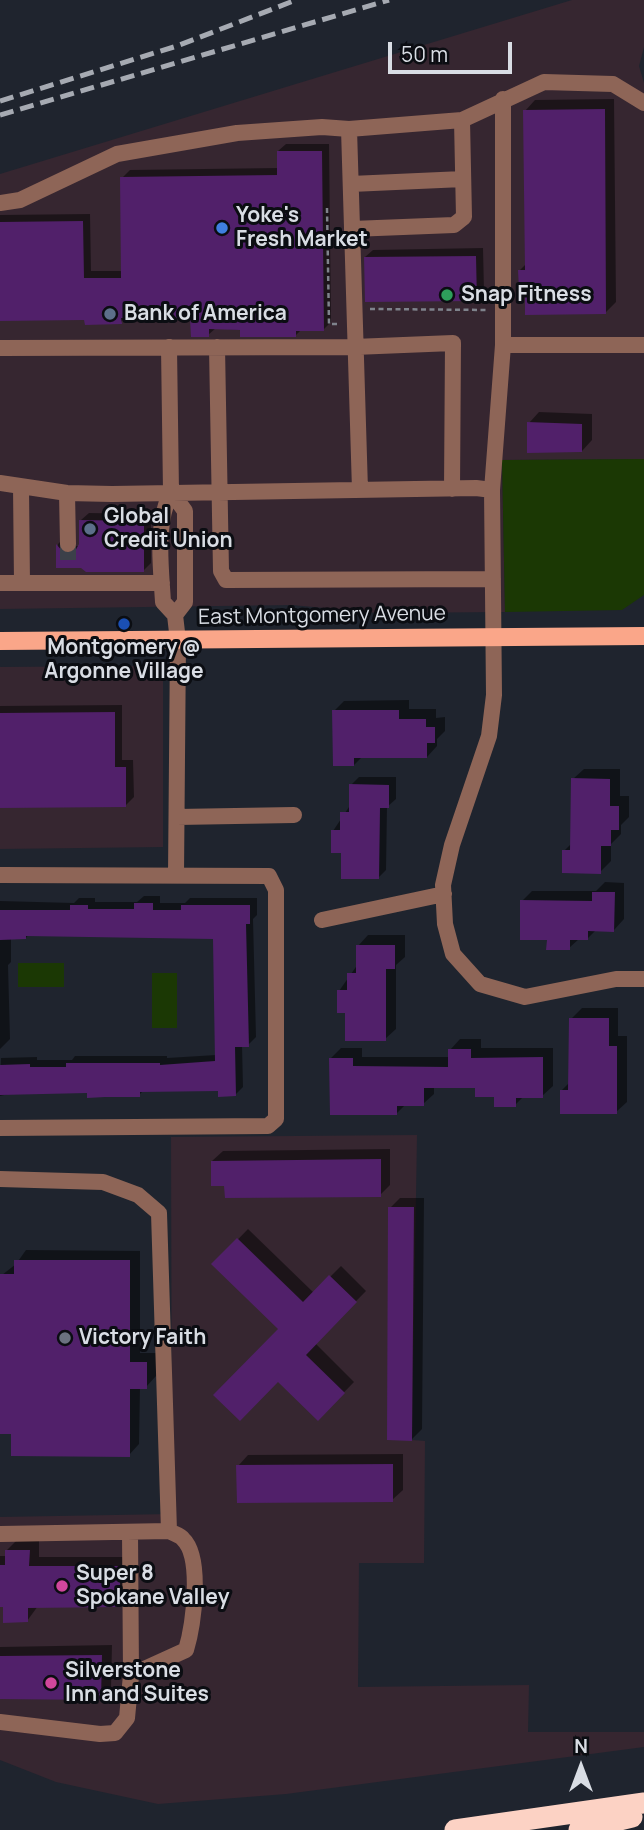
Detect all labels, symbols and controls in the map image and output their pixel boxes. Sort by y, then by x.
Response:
scale bar [392,28,516,72]
text: 50 m [401,40,448,68]
place label: Yoke's Fresh Market [236,203,368,253]
marker: Yoke's Fresh Market [214,220,230,236]
place label: Snap Fitness [461,282,591,308]
marker: Snap Fitness [439,287,455,303]
place label: Bank of America [124,301,287,327]
marker: Bank of America [102,306,118,322]
place label: Global Credit Union [104,504,233,554]
marker: Global Credit Union [82,521,98,537]
street label: East Montgomery Avenue [198,601,446,631]
marker: Montgomery @ Argonne Village [116,616,132,632]
place label: Montgomery @ Argonne Village [44,635,204,685]
place label: Victory Faith [79,1325,206,1351]
marker: Victory Faith [57,1330,73,1346]
place label: Super 8 Spokane Valley [76,1561,229,1611]
marker: Super 8 Spokane Valley [54,1578,70,1594]
place label: Silverstone Inn and Suites [65,1658,209,1708]
marker: Silverstone Inn and Suites [43,1675,59,1691]
north arrow [546,1732,616,1802]
text: N [574,1733,588,1759]

